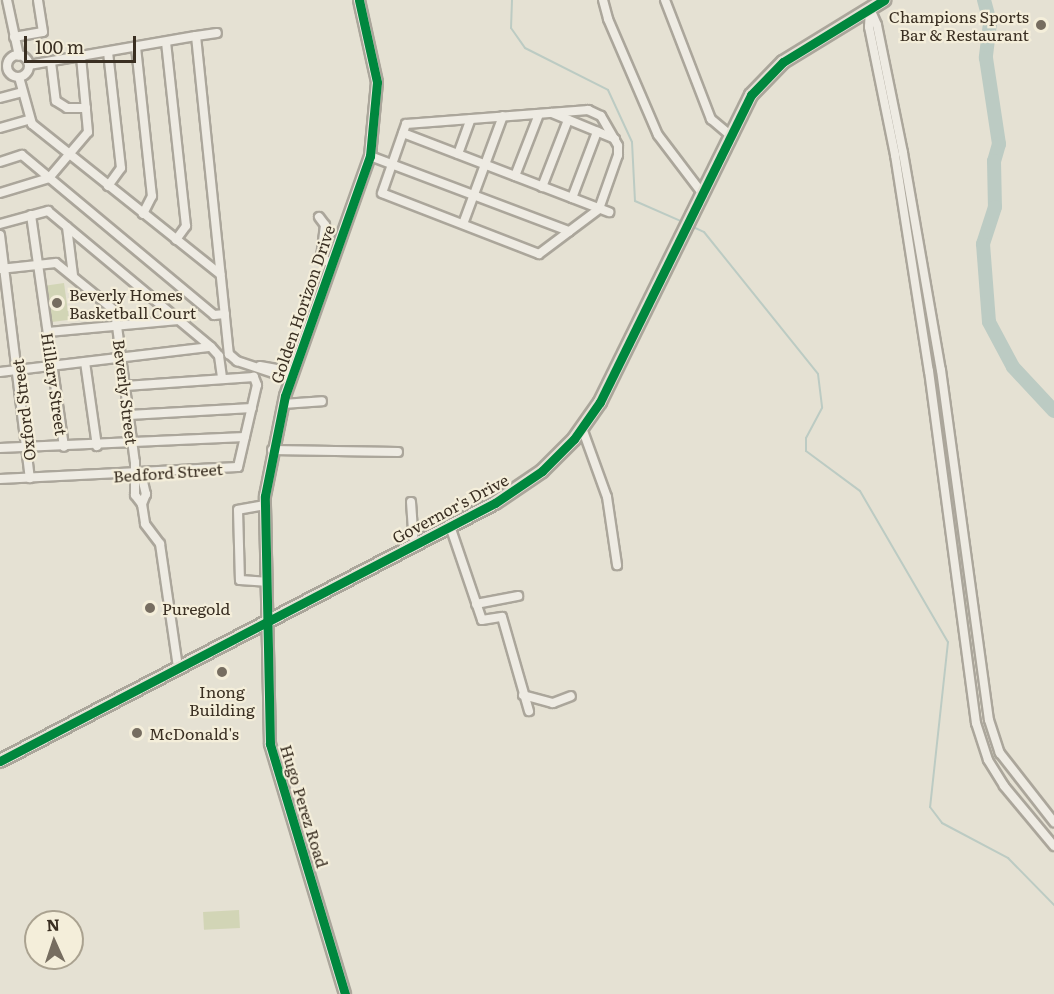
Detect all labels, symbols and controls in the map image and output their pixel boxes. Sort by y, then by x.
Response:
place label: Champions Sports Bar & Restaurant [889,6,1029,44]
marker: Champions Sports Bar & Restaurant [1034,18,1048,32]
scale bar [27,24,140,62]
text: 100 m [35,33,84,60]
street label: Golden Horizon Drive [266,222,338,386]
place label: Beverly Homes Basketball Court [69,284,196,322]
marker: Beverly Homes Basketball Court [50,296,64,310]
street label: Hillary Street [38,331,72,437]
street label: Beverly Street [110,338,142,446]
street label: Oxford Street [7,358,39,462]
street label: Bedford Street [112,459,224,485]
street label: Governor's Drive [389,469,511,547]
place label: Puregold [162,598,230,618]
marker: Puregold [143,601,157,615]
marker: Inong Building [215,665,229,679]
place label: Inong Building [189,681,255,719]
place label: McDonald's [149,723,239,743]
marker: McDonald's [130,726,144,740]
street label: Hugo Perez Road [277,742,333,870]
north arrow [24,910,84,970]
text: N [46,912,61,936]

